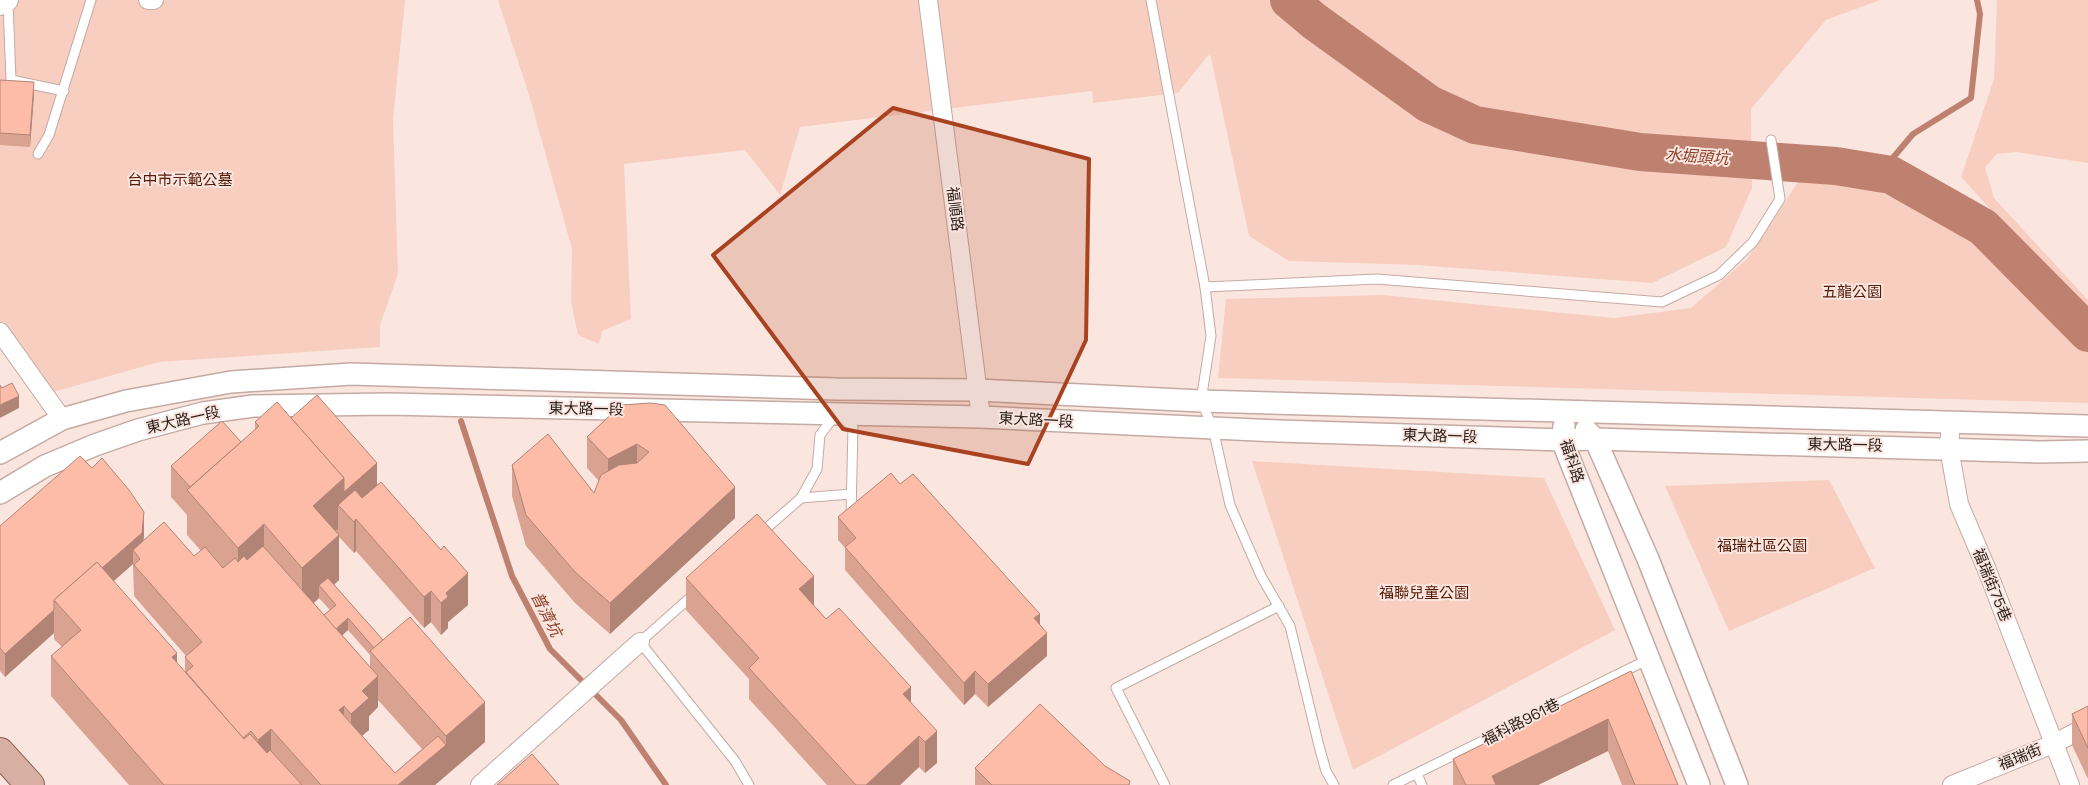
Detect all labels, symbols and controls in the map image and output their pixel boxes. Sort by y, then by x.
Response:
water label: 水堀頭坑 [1664,144,1732,169]
park label: 台中市示範公墓 [127,170,233,189]
street label: 福順路 [943,185,968,232]
park label: 五龍公園 [1822,282,1882,301]
street label: 東大路一段 [548,398,624,419]
street label: 東大路一段 [144,402,222,437]
street label: 東大路一段 [998,408,1074,431]
street label: 東大路一段 [1402,425,1478,446]
street label: 東大路一段 [1807,434,1883,455]
street label: 福科路 [1556,437,1588,485]
park label: 福瑞社區公園 [1717,536,1807,555]
street label: 福瑞街75巷 [1969,545,2016,624]
park label: 福聯兒童公園 [1379,583,1469,602]
water label: 普濟坑 [526,588,568,642]
street label: 福科路961巷 [1479,694,1563,749]
street label: 福瑞街 [1995,739,2044,774]

